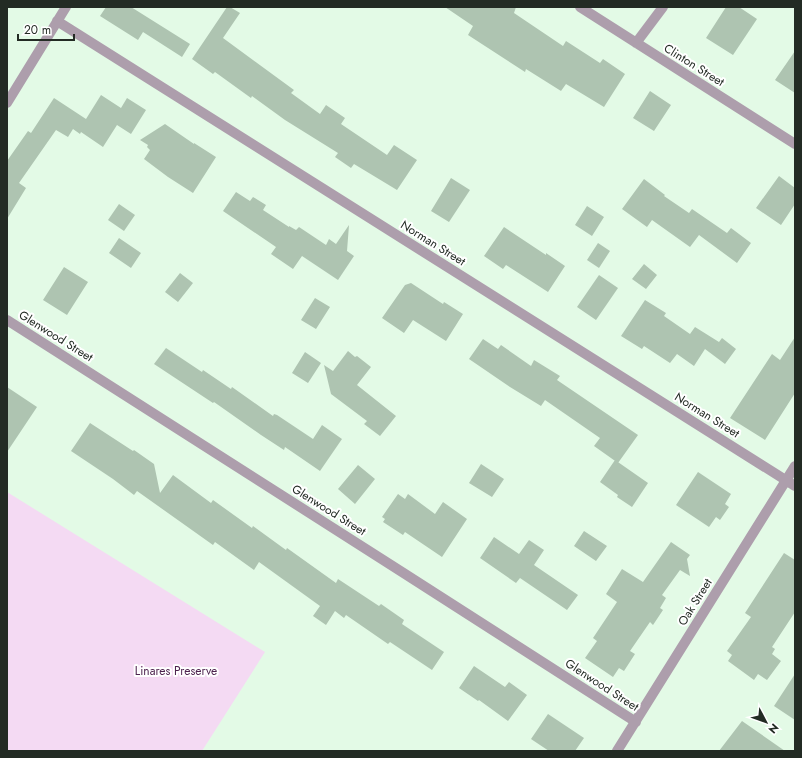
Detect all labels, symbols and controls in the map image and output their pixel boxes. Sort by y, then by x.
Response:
scale bar [18,16,74,42]
text: 20 m [24,21,51,39]
street label: Clinton Street [660,39,728,91]
street label: Norman Street [397,216,469,270]
street label: Glenwood Street [15,306,97,366]
street label: Norman Street [671,388,743,442]
street label: Glenwood Street [288,480,370,540]
street label: Oak Street [673,575,717,629]
street label: Glenwood Street [562,654,642,716]
park label: Linares Preserve [135,662,217,680]
north arrow [746,702,786,742]
text: N [765,720,782,737]

